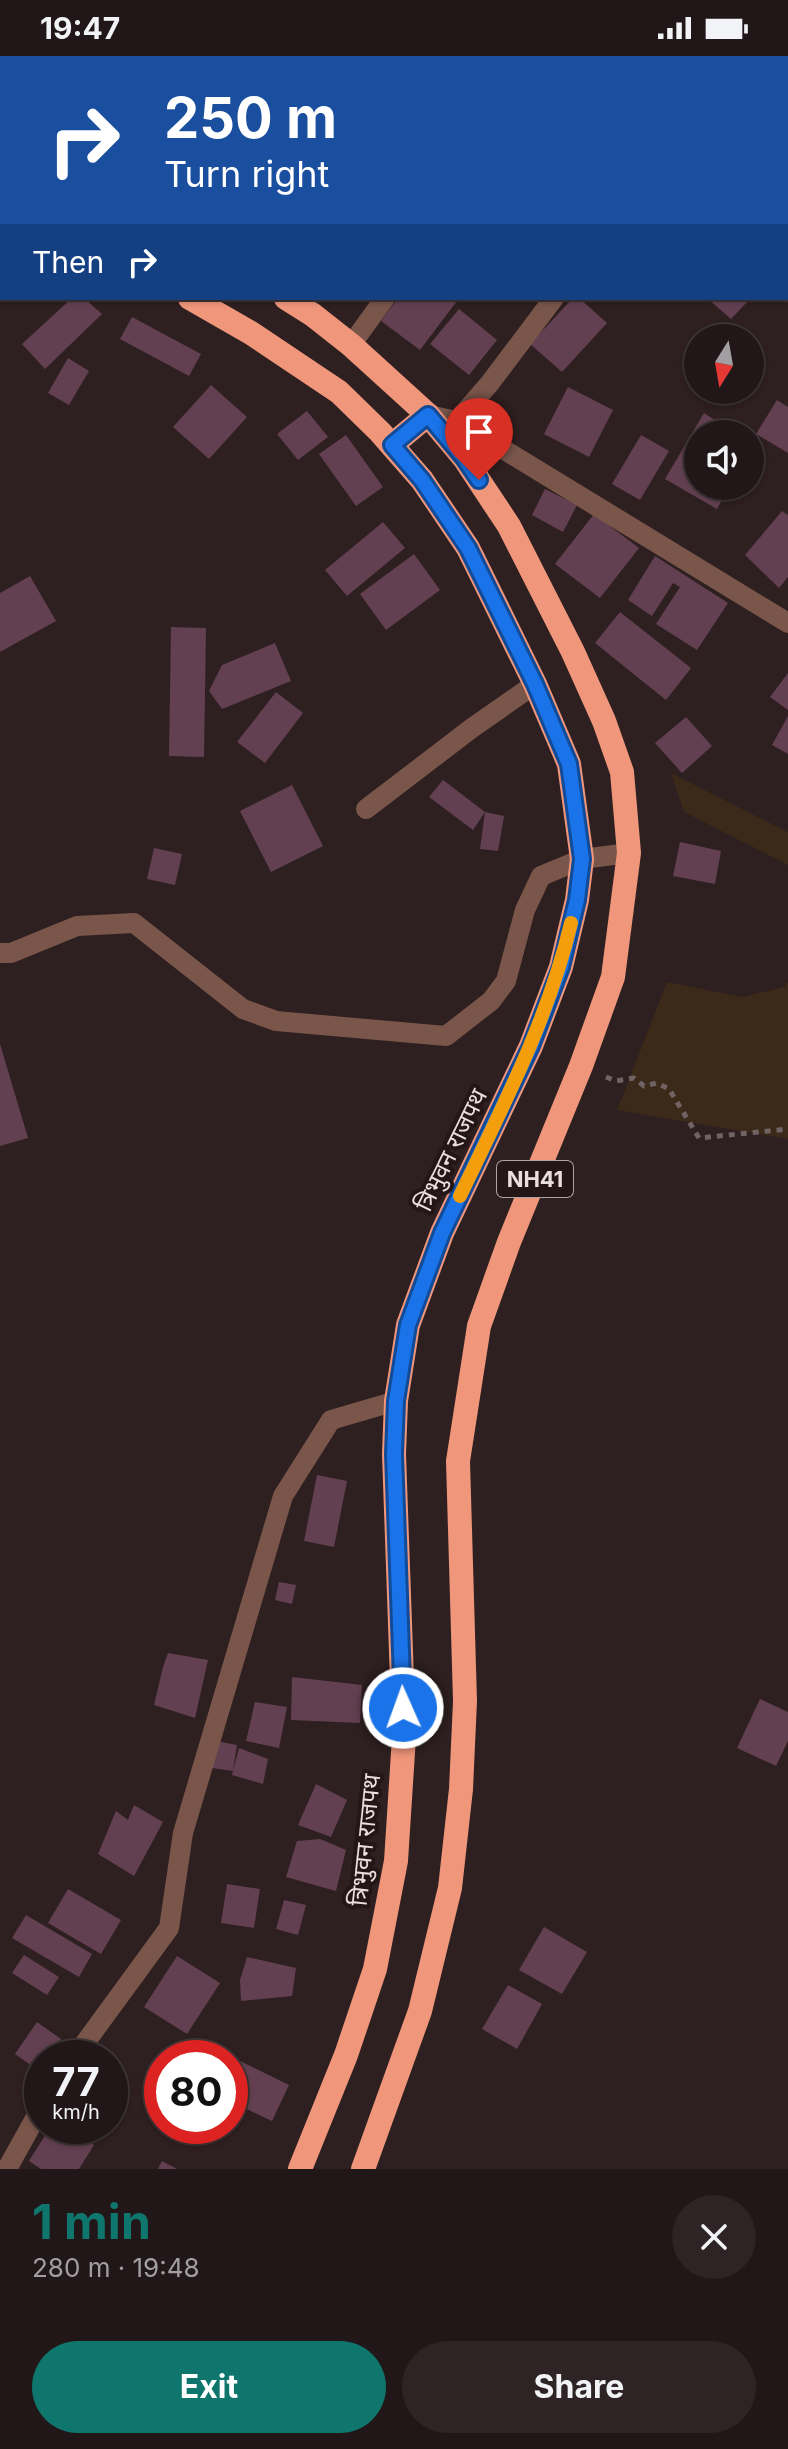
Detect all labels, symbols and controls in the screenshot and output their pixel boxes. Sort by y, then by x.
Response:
text: 19:47 [40,10,120,46]
text: 250 m [164,84,337,152]
icon: right [32,88,136,192]
text: Turn right [164,152,329,196]
icon: right [120,240,164,284]
text: Then [32,244,104,280]
north arrow [684,324,764,404]
map controls [684,324,764,500]
pin [445,398,513,480]
icon: arrive [457,410,501,454]
button: sound [684,420,764,500]
street label: त्रिभुवन राजपथ [409,1083,494,1216]
road number: NH41 [497,1161,573,1197]
position arrow [361,1666,445,1750]
street label: त्रिभुवन राजपथ [344,1772,387,1908]
speed limit sign: 80 [144,2040,248,2144]
text: 77 [52,2057,100,2106]
text: km/h [52,2100,100,2124]
text: 1 min [32,2192,151,2251]
button: close [672,2195,756,2279]
text: 280 m · 19:48 [32,2252,200,2283]
button: Exit [32,2341,386,2433]
button: Share [402,2341,756,2433]

